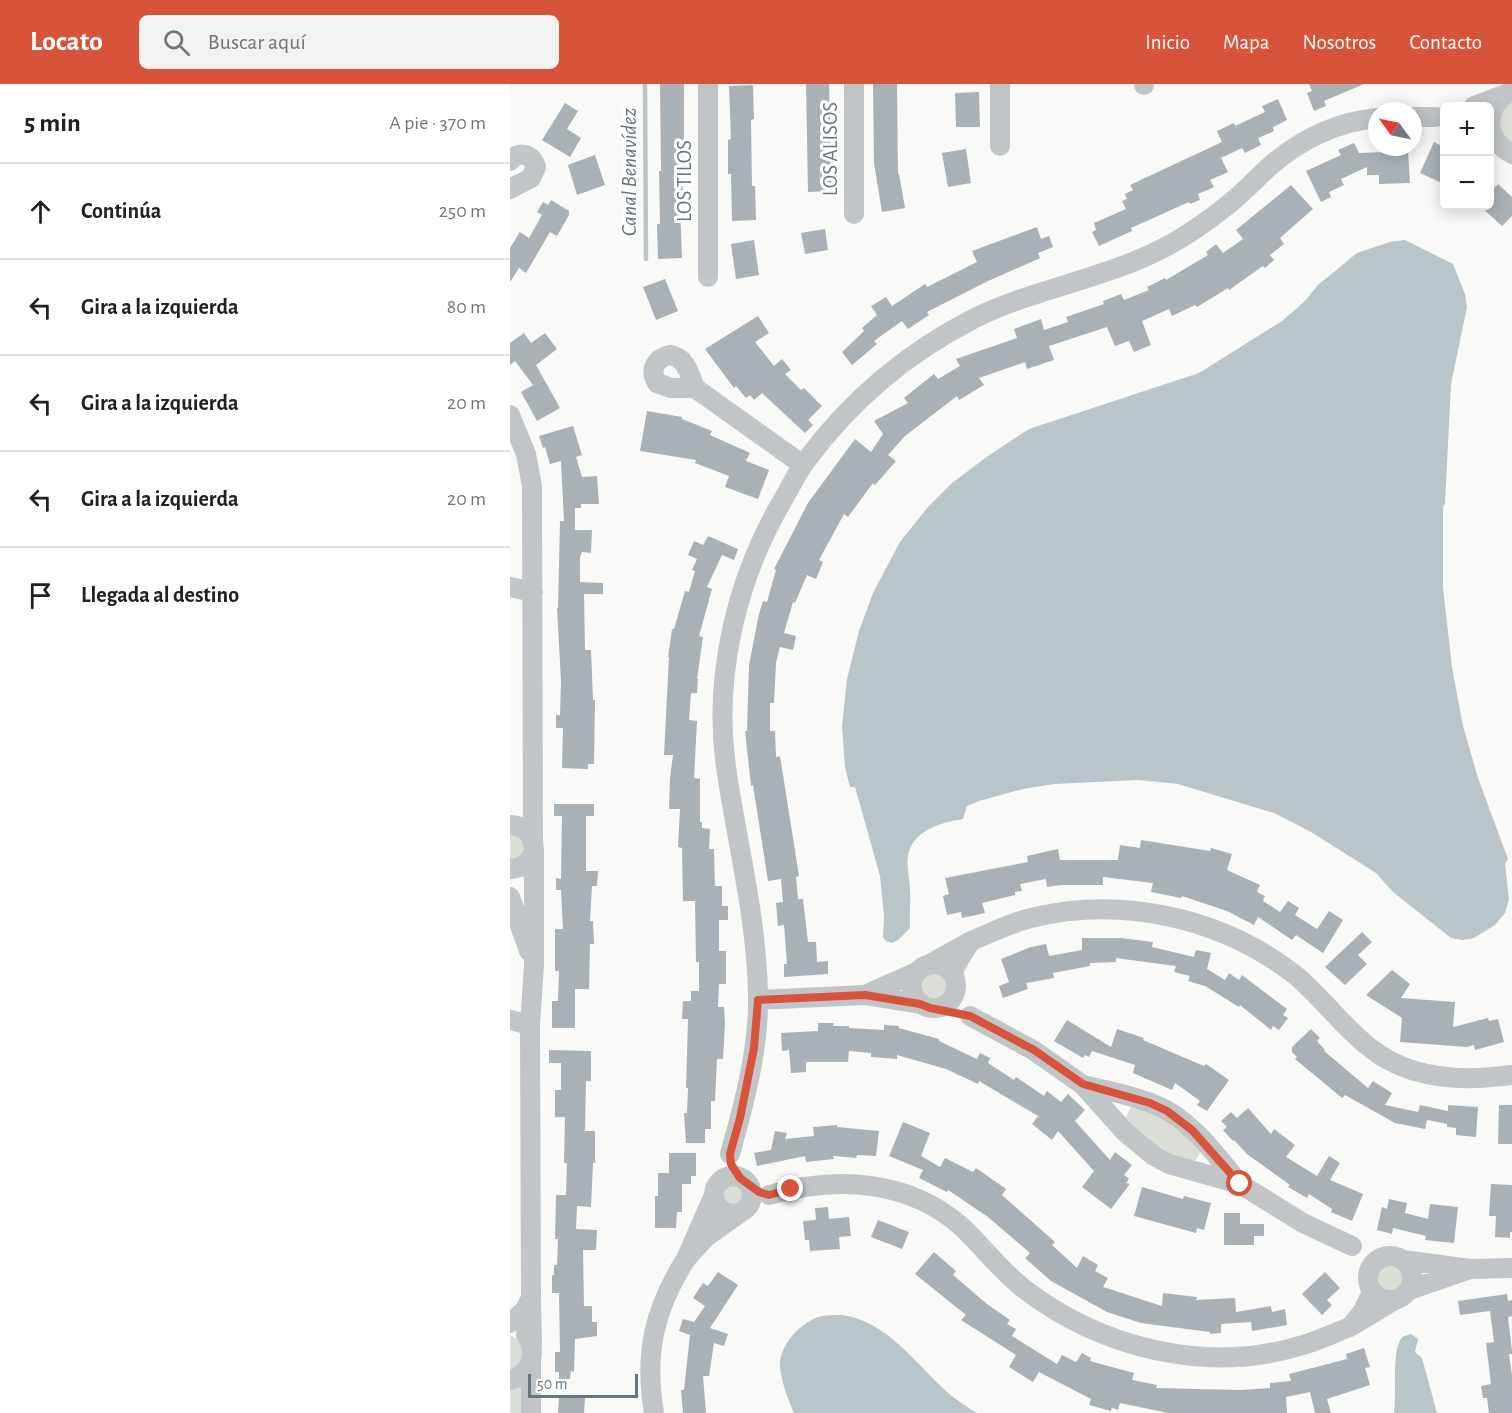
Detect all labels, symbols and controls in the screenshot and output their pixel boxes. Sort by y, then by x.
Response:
search box [139,15,559,69]
icon: search [160,26,193,59]
text: Locato [30,28,103,56]
text: Buscar aquí [208,31,306,53]
text: Inicio [1145,32,1190,53]
text: Mapa [1223,32,1270,53]
text: Nosotros [1303,32,1376,53]
text: Contacto [1409,32,1482,53]
street label: LOS ALISOS [820,102,841,196]
north arrow [1368,102,1422,156]
map controls [1440,102,1494,210]
button: + [1440,102,1494,156]
water label: Canal Benavídez [618,108,640,236]
text: 5 min [24,110,81,136]
text: A pie · 370 m [389,113,486,133]
street label: LOS TILOS [674,140,695,222]
button: − [1440,156,1494,210]
icon: ahead [24,195,57,228]
text: Continúa [81,200,161,222]
text: 250 m [439,201,486,221]
icon: left [24,291,57,324]
text: Gira a la izquierda [81,296,239,318]
text: 80 m [447,297,486,317]
icon: left [24,387,57,420]
text: Gira a la izquierda [81,392,239,414]
text: 20 m [447,393,486,413]
icon: left [24,483,57,516]
text: Gira a la izquierda [81,488,239,510]
text: 20 m [447,489,486,509]
icon: arrive [24,579,57,612]
text: Llegada al destino [81,584,239,606]
route start [1226,1170,1252,1196]
route end [777,1175,803,1201]
scale bar [528,1371,638,1398]
text: 50 m [537,1376,568,1392]

